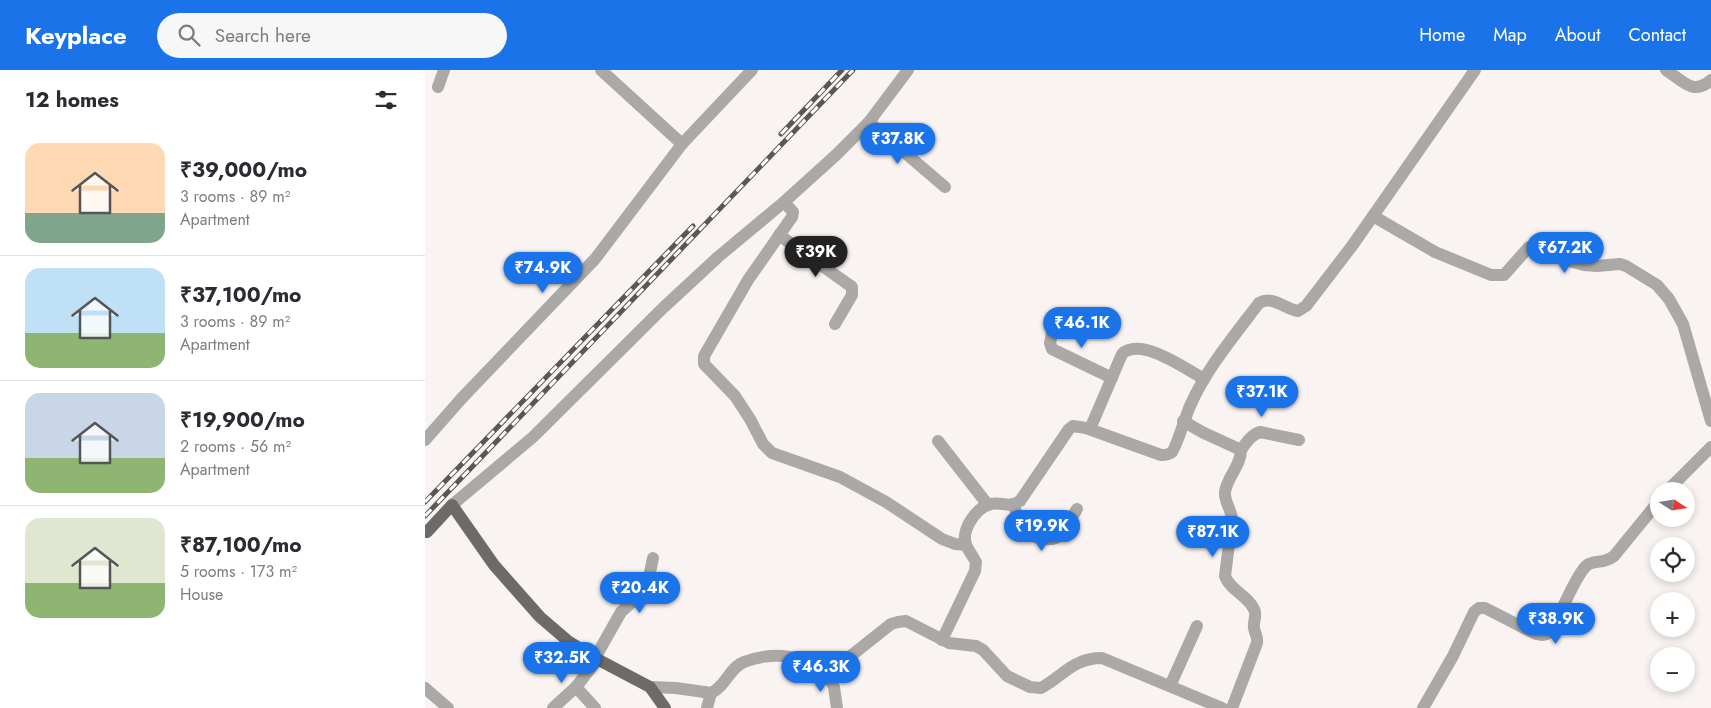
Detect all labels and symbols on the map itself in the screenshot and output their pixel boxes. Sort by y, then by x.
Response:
pin: ₹37.8K [857,122,939,165]
pin: ₹67.2K [1524,232,1606,274]
pin: ₹39K [786,236,846,278]
pin: ₹74.9K [502,252,584,294]
pin: ₹46.1K [1041,306,1123,349]
pin: ₹37.1K [1221,376,1303,418]
north arrow [1650,482,1695,528]
pin: ₹19.9K [1001,510,1083,552]
pin: ₹87.1K [1172,516,1254,558]
pin: ₹20.4K [599,572,681,614]
pin: ₹38.9K [1515,602,1597,645]
pin: ₹32.5K [521,642,603,684]
pin: ₹46.3K [780,650,862,693]

